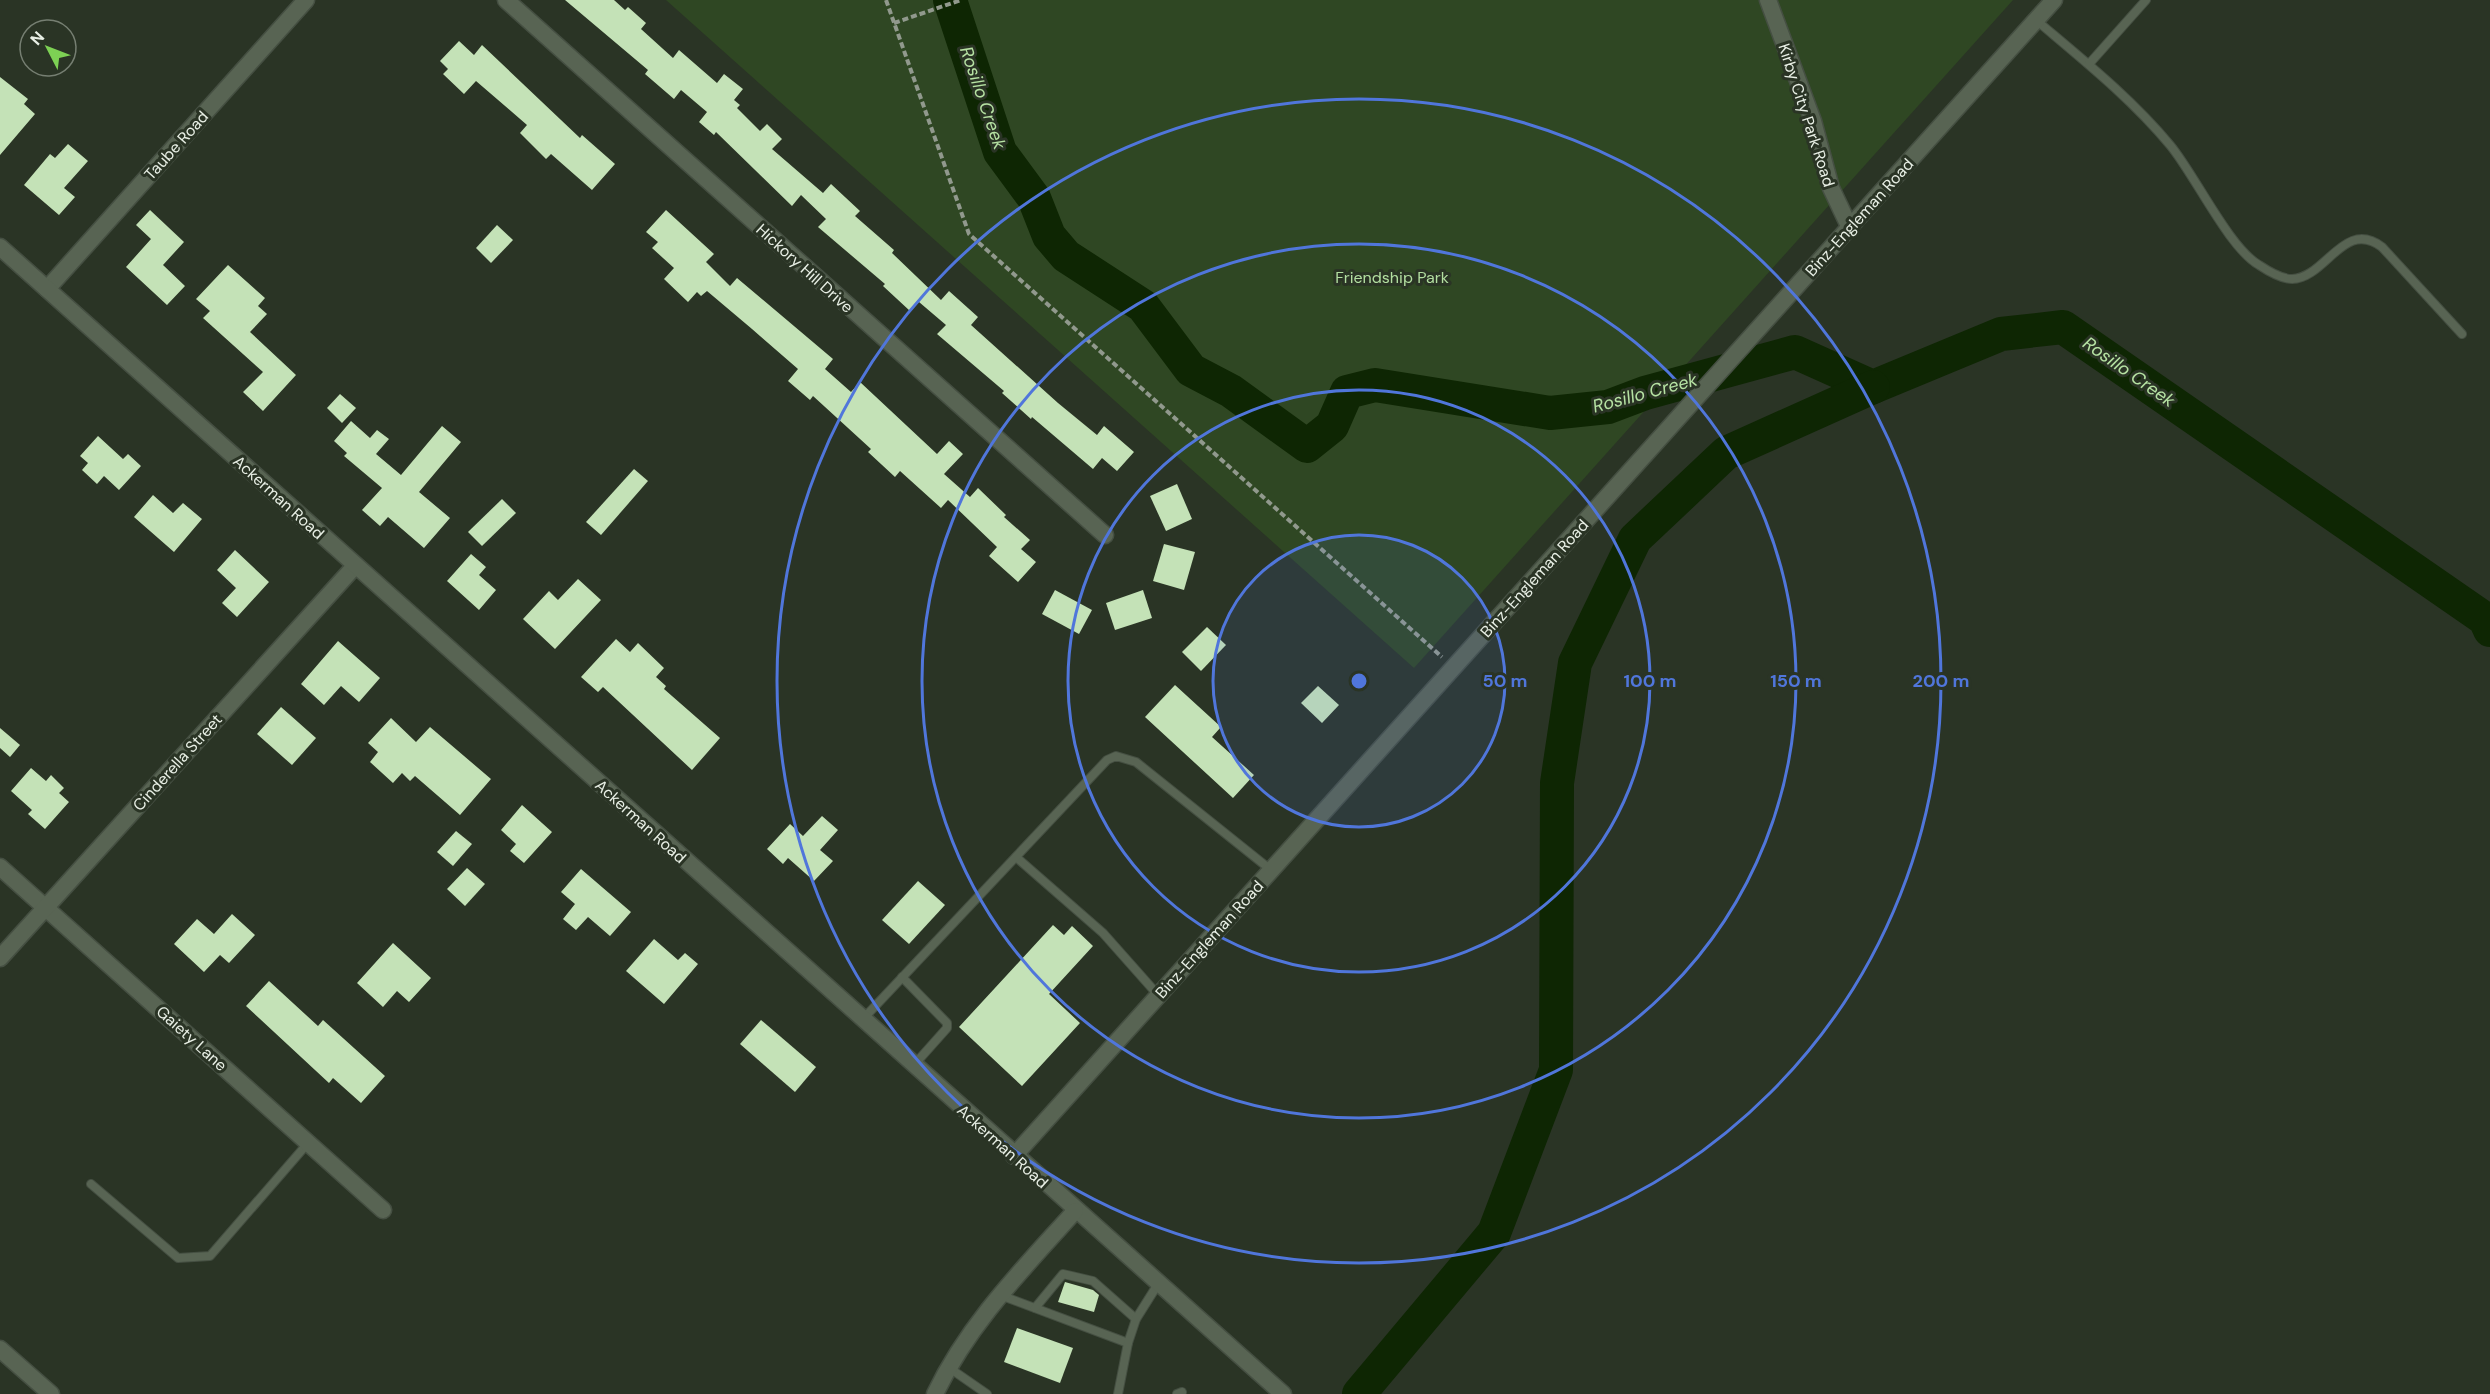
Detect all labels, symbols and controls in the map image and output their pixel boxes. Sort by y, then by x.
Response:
north arrow [18,18,78,78]
text: N [26,27,49,50]
street label: Kirby City Park Road [1773,41,1840,189]
water label: Rosillo Creek [954,43,1012,153]
street label: Taube Road [140,106,213,184]
street label: Binz-Engleman Road [1801,154,1918,281]
street label: Hickory Hill Drive [752,219,858,318]
park label: Friendship Park [1335,267,1449,288]
water label: Rosillo Creek [2078,331,2181,413]
water label: Rosillo Creek [1590,367,1701,419]
street label: Ackerman Road [229,451,329,544]
street label: Binz-Engleman Road [1476,515,1593,642]
text: 50 m [1482,669,1528,693]
text: 100 m [1623,669,1677,693]
text: 150 m [1770,669,1822,693]
text: 200 m [1913,669,1969,693]
centre of rings [1349,671,1369,691]
street label: Cinderella Street [128,709,227,815]
street label: Ackerman Road [591,775,691,868]
street label: Binz-Engleman Road [1151,876,1268,1003]
street label: Gaiety Lane [152,1001,232,1076]
street label: Ackerman Road [953,1100,1053,1193]

